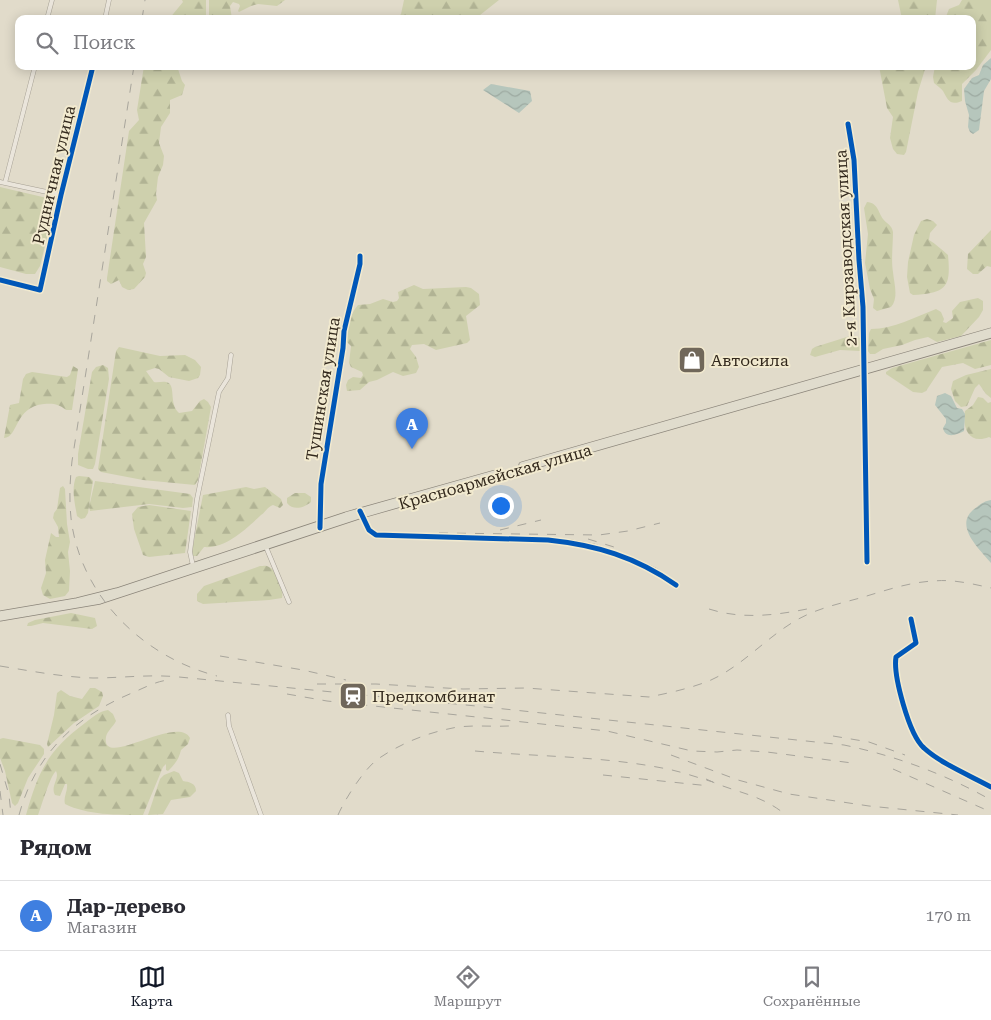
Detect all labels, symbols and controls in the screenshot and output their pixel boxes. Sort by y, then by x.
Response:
search box [15,15,976,70]
icon: search [33,29,61,57]
text: Поиск [73,31,136,54]
street label: Рудничная улица [29,103,79,246]
street label: 2-я Кирзаводская улица [831,149,861,347]
street label: Тушинская улица [302,316,344,462]
shop icon: Автосила [677,345,707,375]
place label: Автосила [711,351,789,370]
pin: A [396,408,428,449]
street label: Красноармейская улица [396,440,594,514]
your location [488,493,514,519]
station icon: Предкомбинат [338,681,368,711]
place label: Предкомбинат [372,687,495,706]
text: Рядом [20,836,92,860]
text: Дар-дерево [67,895,186,918]
text: A [30,906,42,925]
text: 170 m [925,906,971,925]
text: Магазин [67,918,137,937]
tab: Карта [131,963,173,1009]
tab: Маршрут [434,963,502,1009]
tab: Сохранённые [763,963,860,1009]

